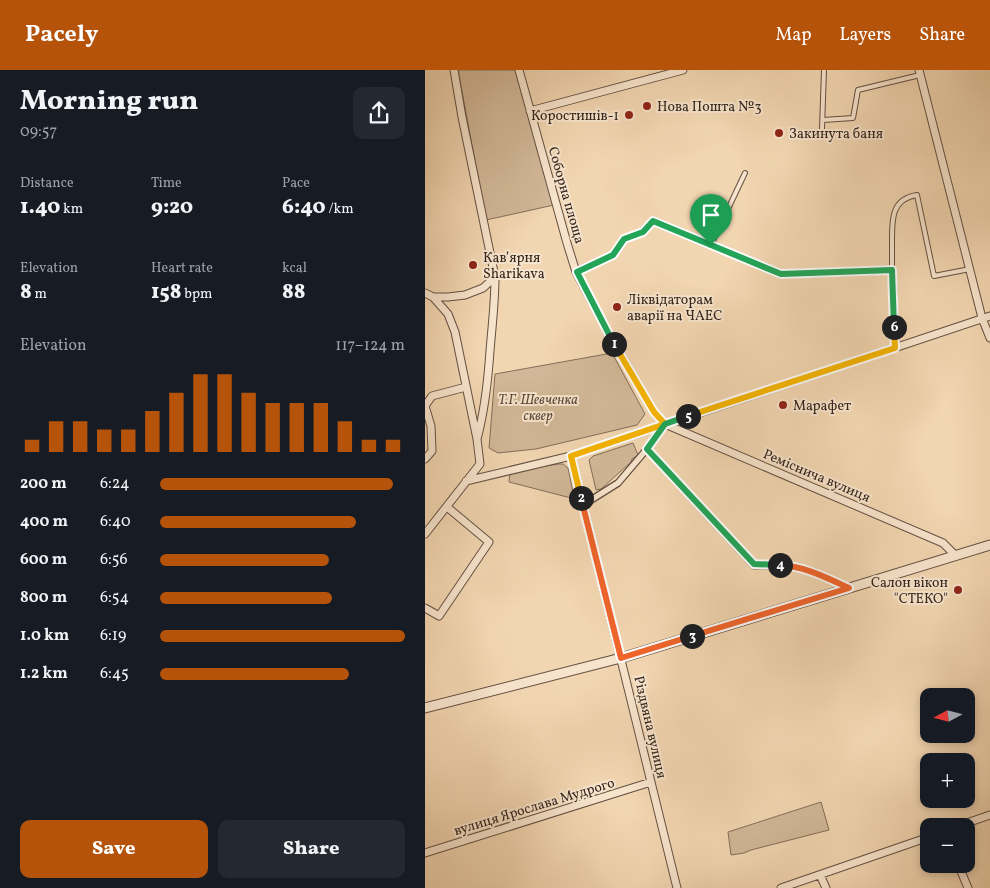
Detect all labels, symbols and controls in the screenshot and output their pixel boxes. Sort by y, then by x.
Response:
text: Pacely [25,18,99,52]
text: Map [775,23,811,48]
text: Layers [839,23,891,48]
text: Share [919,23,965,48]
text: Morning run [20,82,198,121]
button: share [353,87,405,139]
place label: Нова Пошта №3 [657,98,762,117]
marker: Нова Пошта №3 [641,100,653,112]
place label: Коростишів-1 [531,107,619,126]
marker: Коростишів-1 [623,109,635,121]
text: 09:57 [20,121,57,143]
place label: Закинута баня [789,125,883,144]
marker: Закинута баня [773,127,785,139]
street label: Соборна площа [543,145,588,246]
text: Distance [20,174,74,193]
text: Time [151,174,182,193]
text: Pace [282,174,310,193]
text: 1.40 [20,193,60,222]
text: 9:20 [151,193,193,222]
text: 6:40 [282,193,326,222]
pin [690,194,732,245]
text: km [60,200,83,219]
text: /km [326,200,354,219]
icon: arrive [697,201,725,229]
place label: Кав’ярня Sharikava [483,249,545,284]
text: Elevation [20,259,78,278]
text: Heart rate [151,259,213,278]
text: kcal [282,259,307,278]
marker: Кав’ярня Sharikava [467,259,479,271]
text: 8 [20,278,32,307]
text: 158 [151,278,181,307]
text: 88 [282,278,306,307]
text: m [32,285,47,304]
text: bpm [181,285,212,304]
place label: Ліквідаторам аварії на ЧАЕС [627,291,722,326]
marker: Ліквідаторам аварії на ЧАЕС [611,301,623,313]
pin: 6 [881,314,907,340]
text: 6 [891,318,898,337]
pin: 1 [601,332,627,356]
text: Elevation [20,335,87,357]
text: 117–124 m [335,335,405,357]
text: 1 [612,335,617,354]
park label: Т.Г. Шевченка сквер [498,391,578,426]
place label: Марафет [793,397,851,416]
marker: Марафет [777,399,789,411]
pin: 5 [675,404,701,428]
text: 5 [685,407,692,426]
street label: Реміснича вулиця [760,445,873,508]
text: 200 m [20,473,67,495]
text: 6:24 [100,473,130,495]
pin: 2 [569,486,593,510]
text: 2 [578,489,585,508]
text: 400 m [20,511,68,533]
text: 6:40 [100,511,131,533]
text: 600 m [20,549,67,571]
text: 6:56 [100,549,128,571]
pin: 4 [767,552,793,578]
text: 4 [776,556,785,575]
place label: Салон вікон "СТЕКО" [871,574,948,609]
marker: Салон вікон "СТЕКО" [952,584,964,596]
text: 800 m [20,587,67,609]
text: 6:54 [100,587,129,609]
pin: 3 [679,624,705,648]
text: 1.0 km [20,625,69,647]
text: 6:19 [100,625,126,647]
text: 3 [689,627,696,646]
text: 1.2 km [20,663,68,685]
text: 6:45 [100,663,129,685]
street label: Різдвяна вулиця [629,674,671,781]
north arrow [920,688,975,742]
map controls [920,688,975,873]
button: + [920,753,975,808]
street label: вулиця Ярослава Мудрого [452,774,617,841]
button: − [920,818,975,873]
button: Save [20,820,208,878]
button: Share [218,820,405,878]

